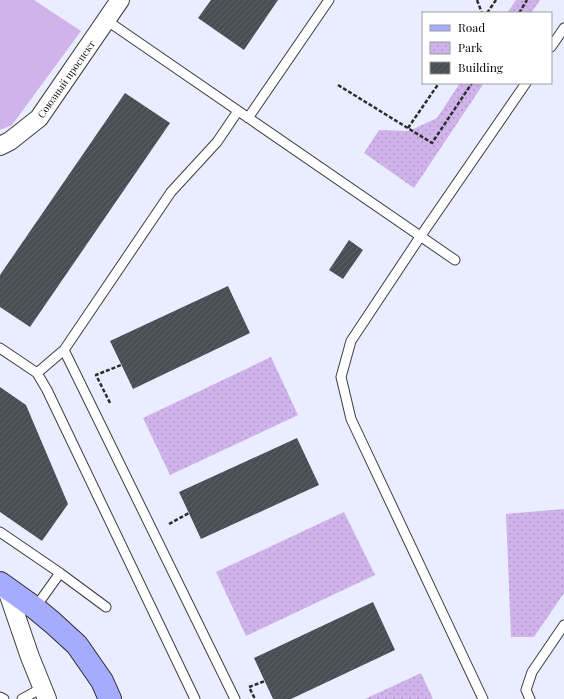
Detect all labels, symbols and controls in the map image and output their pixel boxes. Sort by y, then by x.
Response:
legend [422,12,552,84]
text: Road [458,19,485,35]
street label: Союзный проспект [34,37,98,121]
text: Park [458,39,483,55]
text: Building [458,59,504,75]

